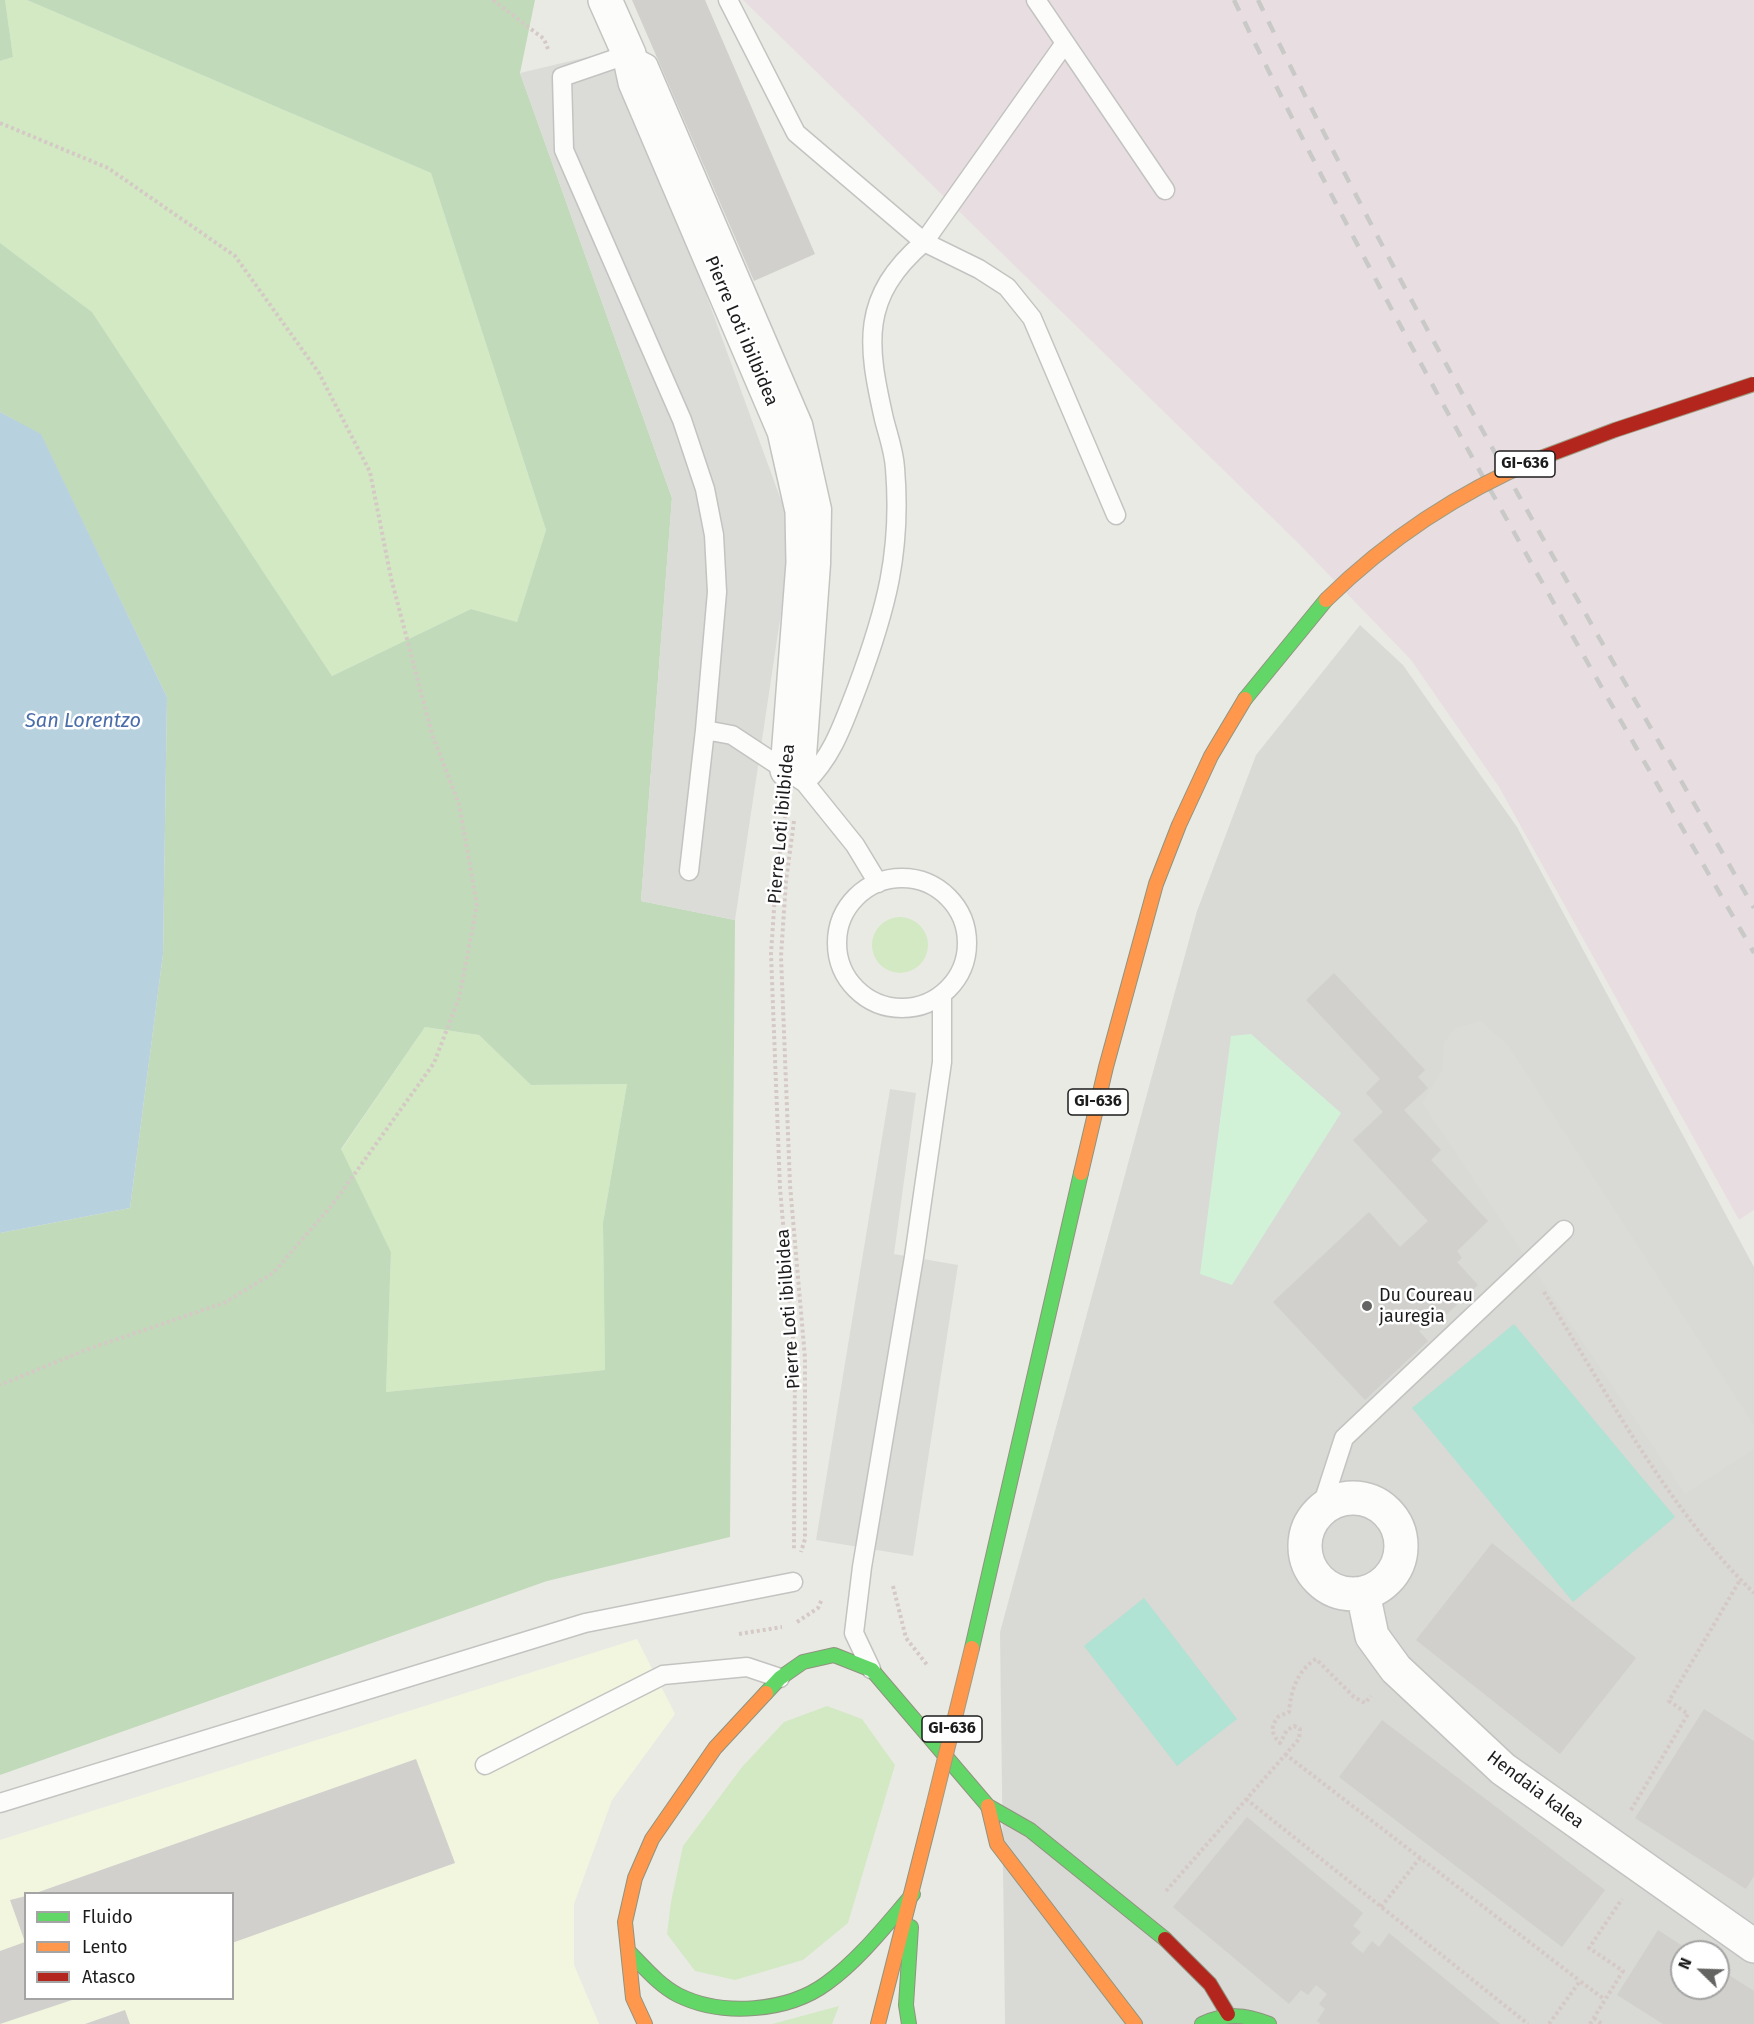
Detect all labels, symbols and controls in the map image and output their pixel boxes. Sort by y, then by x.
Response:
street label: Pierre Loti ibilbidea [700,253,782,409]
road number: GI-636 [1495,451,1555,477]
water label: San Lorentzo [25,709,141,733]
street label: Pierre Loti ibilbidea [764,743,800,905]
road number: GI-636 [1068,1089,1128,1115]
street label: Pierre Loti ibilbidea [773,1228,805,1390]
place label: Du Coureau jauregia [1379,1285,1473,1328]
marker: Du Coureau jauregia [1360,1299,1374,1313]
road number: GI-636 [922,1716,982,1742]
street label: Hendaia kalea [1482,1746,1588,1834]
legend [24,1892,234,2000]
text: Fluido [82,1906,133,1928]
text: Lento [82,1936,128,1958]
north arrow [1670,1940,1730,2000]
text: N [1674,1955,1696,1972]
text: Atasco [82,1966,135,1988]

